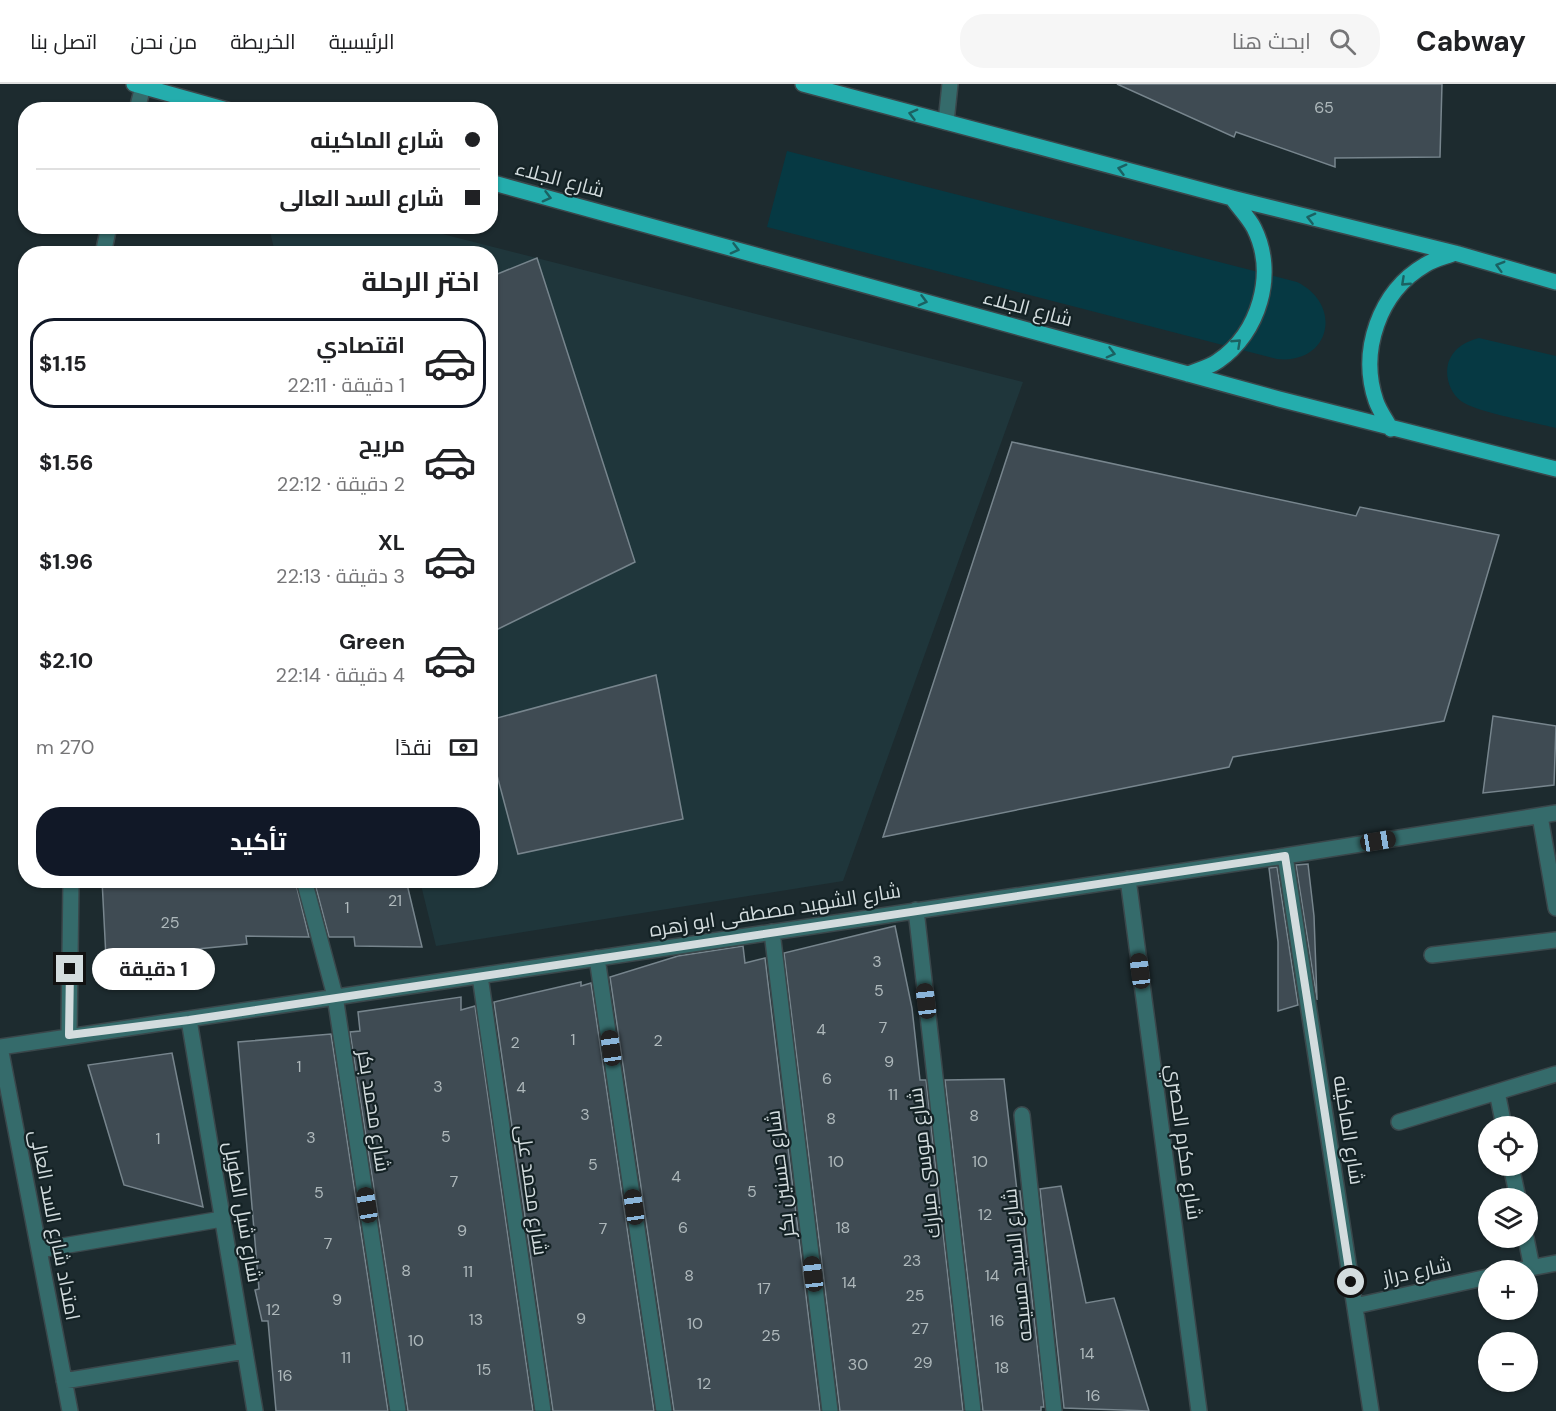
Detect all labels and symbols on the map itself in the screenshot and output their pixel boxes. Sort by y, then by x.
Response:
house number: 65 [1314,97,1334,118]
one-way arrow [908,108,918,121]
street label: شارع الجلاء [512,155,607,204]
one-way arrow [1117,164,1127,177]
one-way arrow [542,190,552,203]
one-way arrow [1306,212,1316,225]
one-way arrow [729,242,740,254]
one-way arrow [1495,261,1506,273]
one-way arrow [1401,275,1412,286]
street label: شارع الجلاء [980,284,1075,333]
one-way arrow [917,294,928,306]
one-way arrow [1230,339,1241,350]
one-way arrow [1105,346,1116,358]
car [1359,829,1397,853]
street label: شارع الشهيد مصطفى ابو زهره [647,877,903,944]
house number: 21 [388,890,402,911]
house number: 1 [345,897,350,918]
house number: 25 [161,912,179,933]
callout: 1 دقيقة [91,948,214,990]
house number: 3 [872,951,882,972]
car [1129,952,1151,990]
route end [56,955,83,982]
house number: 5 [874,980,884,1001]
car [915,982,937,1020]
house number: 7 [879,1017,887,1038]
house number: 4 [816,1019,826,1040]
house number: 1 [571,1029,576,1050]
car [600,1029,622,1067]
house number: 2 [653,1030,663,1051]
house number: 2 [510,1032,520,1053]
street label: شارع محمد بكر [350,1047,396,1174]
house number: 9 [884,1051,894,1072]
house number: 1 [297,1056,302,1077]
street label: شارع مكرم الحصري [1157,1062,1208,1222]
house number: 6 [822,1068,832,1089]
street label: شارع الماكينه [1327,1074,1370,1187]
house number: 3 [433,1076,443,1097]
house number: 4 [516,1077,526,1098]
house number: 11 [888,1084,898,1105]
street label: شارع موسى مبارك [902,1086,947,1240]
house number: 3 [580,1104,590,1125]
house number: 8 [969,1105,979,1126]
house number: 8 [826,1108,836,1129]
street label: شارع حسنين بكر [759,1109,802,1240]
street label: شارع محمد على [509,1123,554,1257]
house number: 5 [441,1126,451,1147]
house number: 3 [306,1127,316,1148]
street label: امتداد شارع السد العالى [23,1128,86,1323]
house number: 1 [156,1128,161,1149]
street label: شارع شبل الطويل [217,1140,268,1285]
house number: 10 [828,1151,844,1172]
house number: 10 [972,1151,988,1172]
house number: 5 [588,1154,598,1175]
house number: 4 [671,1166,681,1187]
house number: 7 [450,1171,458,1192]
house number: 5 [747,1181,757,1202]
house number: 5 [314,1182,324,1203]
car [355,1186,379,1224]
street label: شارع السيد مسيحه [996,1187,1039,1343]
car [623,1188,645,1226]
house number: 12 [978,1204,992,1225]
house number: 6 [678,1217,688,1238]
house number: 18 [836,1217,850,1238]
house number: 7 [599,1218,607,1239]
house number: 9 [457,1220,467,1241]
house number: 7 [324,1233,332,1254]
house number: 23 [903,1250,921,1271]
street label: شارع دراز [1379,1251,1454,1292]
car [802,1255,824,1293]
house number: 8 [401,1260,411,1281]
house number: 11 [463,1261,473,1282]
house number: 8 [684,1265,694,1286]
house number: 14 [985,1265,1000,1286]
route start [1337,1268,1364,1295]
house number: 14 [842,1272,857,1293]
house number: 17 [757,1278,771,1299]
house number: 25 [906,1285,924,1306]
house number: 9 [332,1289,342,1310]
house number: 12 [266,1299,280,1320]
house number: 9 [576,1308,586,1329]
house number: 13 [469,1309,483,1330]
house number: 16 [989,1310,1005,1331]
house number: 10 [687,1313,703,1334]
house number: 27 [911,1318,929,1339]
house number: 25 [762,1325,780,1346]
house number: 10 [408,1330,424,1351]
house number: 14 [1080,1343,1095,1364]
house number: 11 [341,1347,351,1368]
house number: 29 [913,1352,933,1373]
house number: 30 [848,1354,868,1375]
house number: 18 [995,1357,1009,1378]
house number: 15 [477,1359,491,1380]
house number: 16 [277,1365,293,1386]
house number: 12 [697,1373,711,1394]
house number: 16 [1085,1385,1101,1406]

